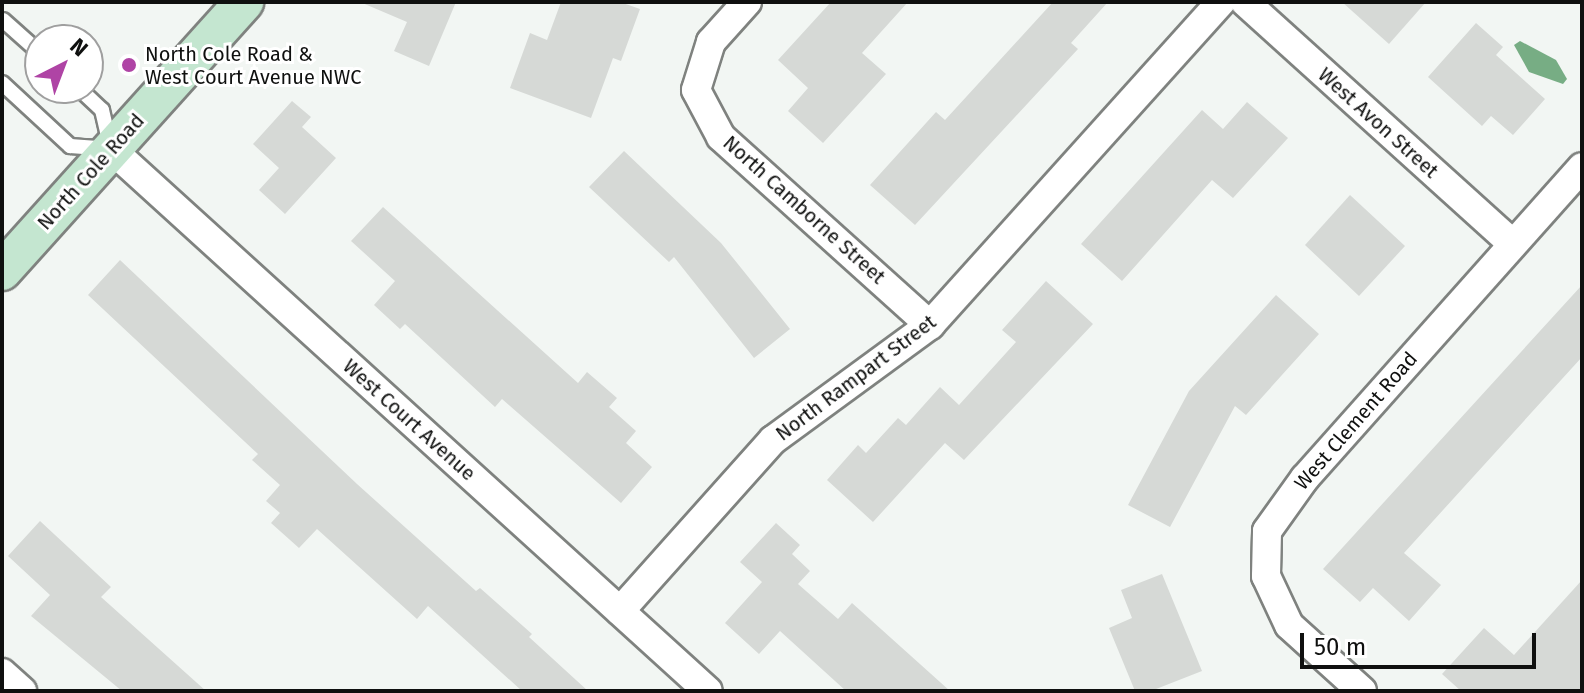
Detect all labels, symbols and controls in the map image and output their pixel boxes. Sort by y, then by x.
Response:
north arrow [24,24,104,104]
text: N [65,32,94,62]
place label: North Cole Road & West Court Avenue NWC [145,42,361,89]
marker: North Cole Road & West Court Avenue NWC [120,56,138,74]
street label: West Avon Street [1313,63,1443,183]
street label: North Cole Road [33,109,149,235]
street label: North Camborne Street [718,131,890,289]
street label: North Rampart Street [771,310,941,446]
street label: West Clement Road [1289,347,1423,495]
street label: West Court Avenue [338,354,480,486]
scale bar [1304,617,1540,667]
text: 50 m [1314,633,1366,661]

